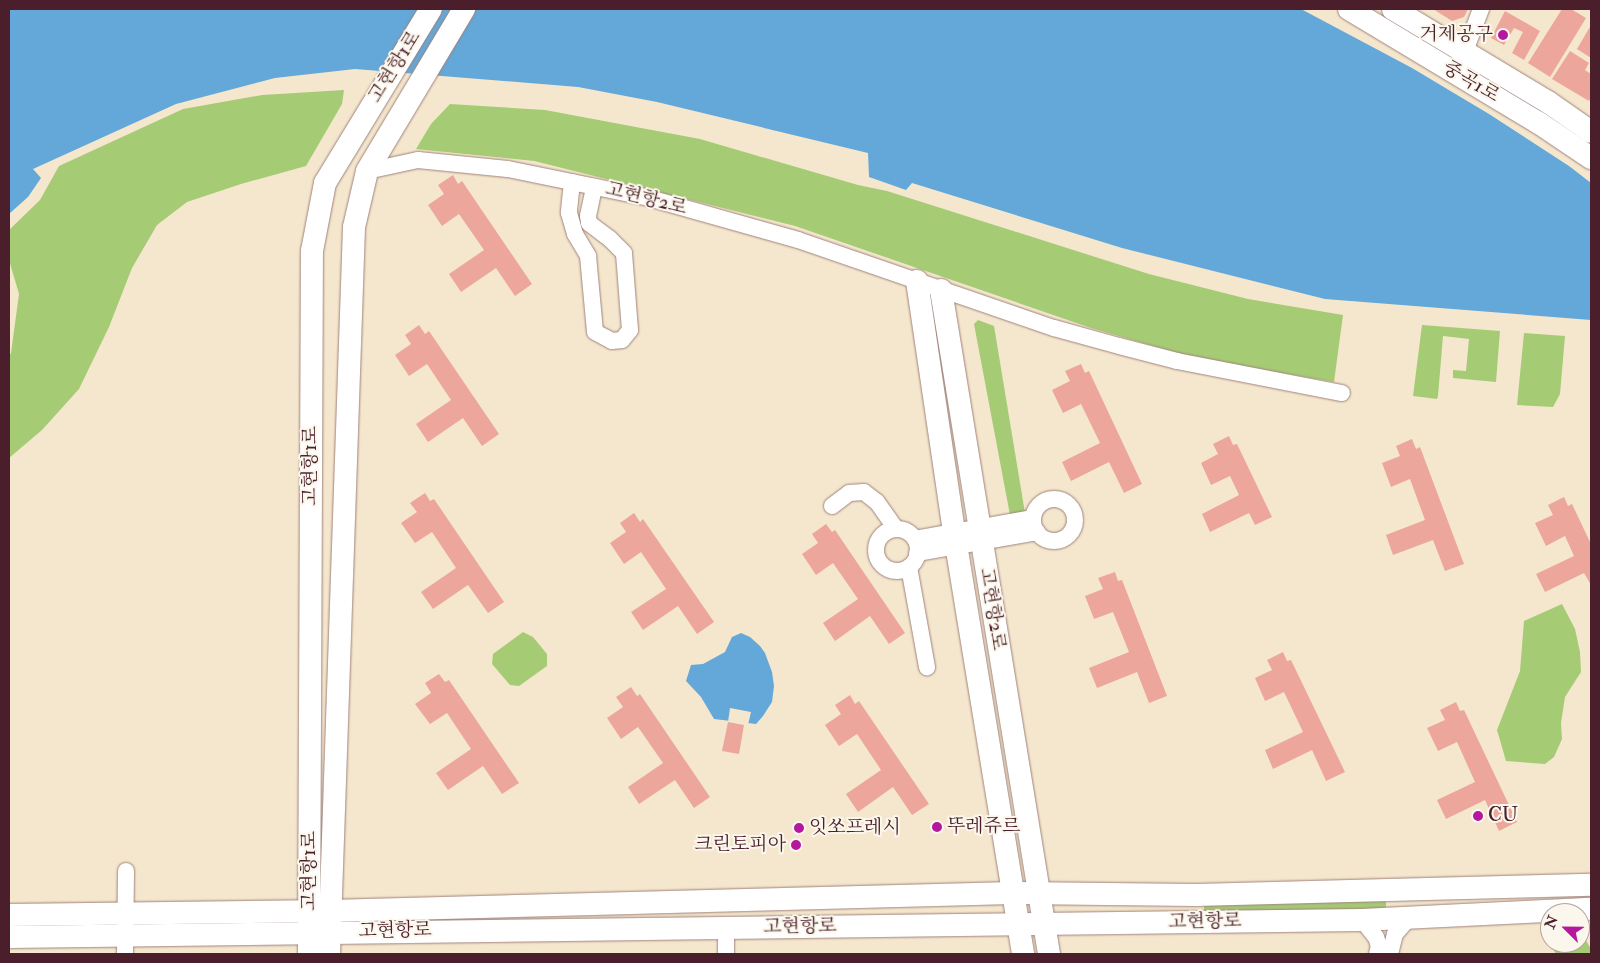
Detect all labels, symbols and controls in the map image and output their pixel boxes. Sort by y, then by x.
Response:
place label: 거제공구 [1420,24,1493,46]
street label: 고현항1로 [364,27,426,107]
marker: 거제공구 [1497,29,1509,41]
street label: 중곡1로 [1439,56,1503,108]
street label: 고현항2로 [603,178,689,220]
street label: 고현항1로 [300,426,322,506]
street label: 고현항2로 [974,566,1010,652]
place label: CU [1488,805,1518,827]
marker: CU [1472,810,1484,822]
place label: 뚜레쥬르 [947,816,1020,838]
place label: 잇쏘프레시 [809,817,901,839]
marker: 뚜레쥬르 [931,821,943,833]
marker: 잇쏘프레시 [793,822,805,834]
street label: 고현항1로 [299,831,321,911]
place label: 크린토피아 [694,834,786,856]
marker: 크린토피아 [790,839,802,851]
north arrow [1540,903,1590,953]
street label: 고현항로 [1168,910,1242,934]
text: N [1541,913,1562,931]
street label: 고현항로 [763,915,837,939]
street label: 고현항로 [358,919,432,943]

